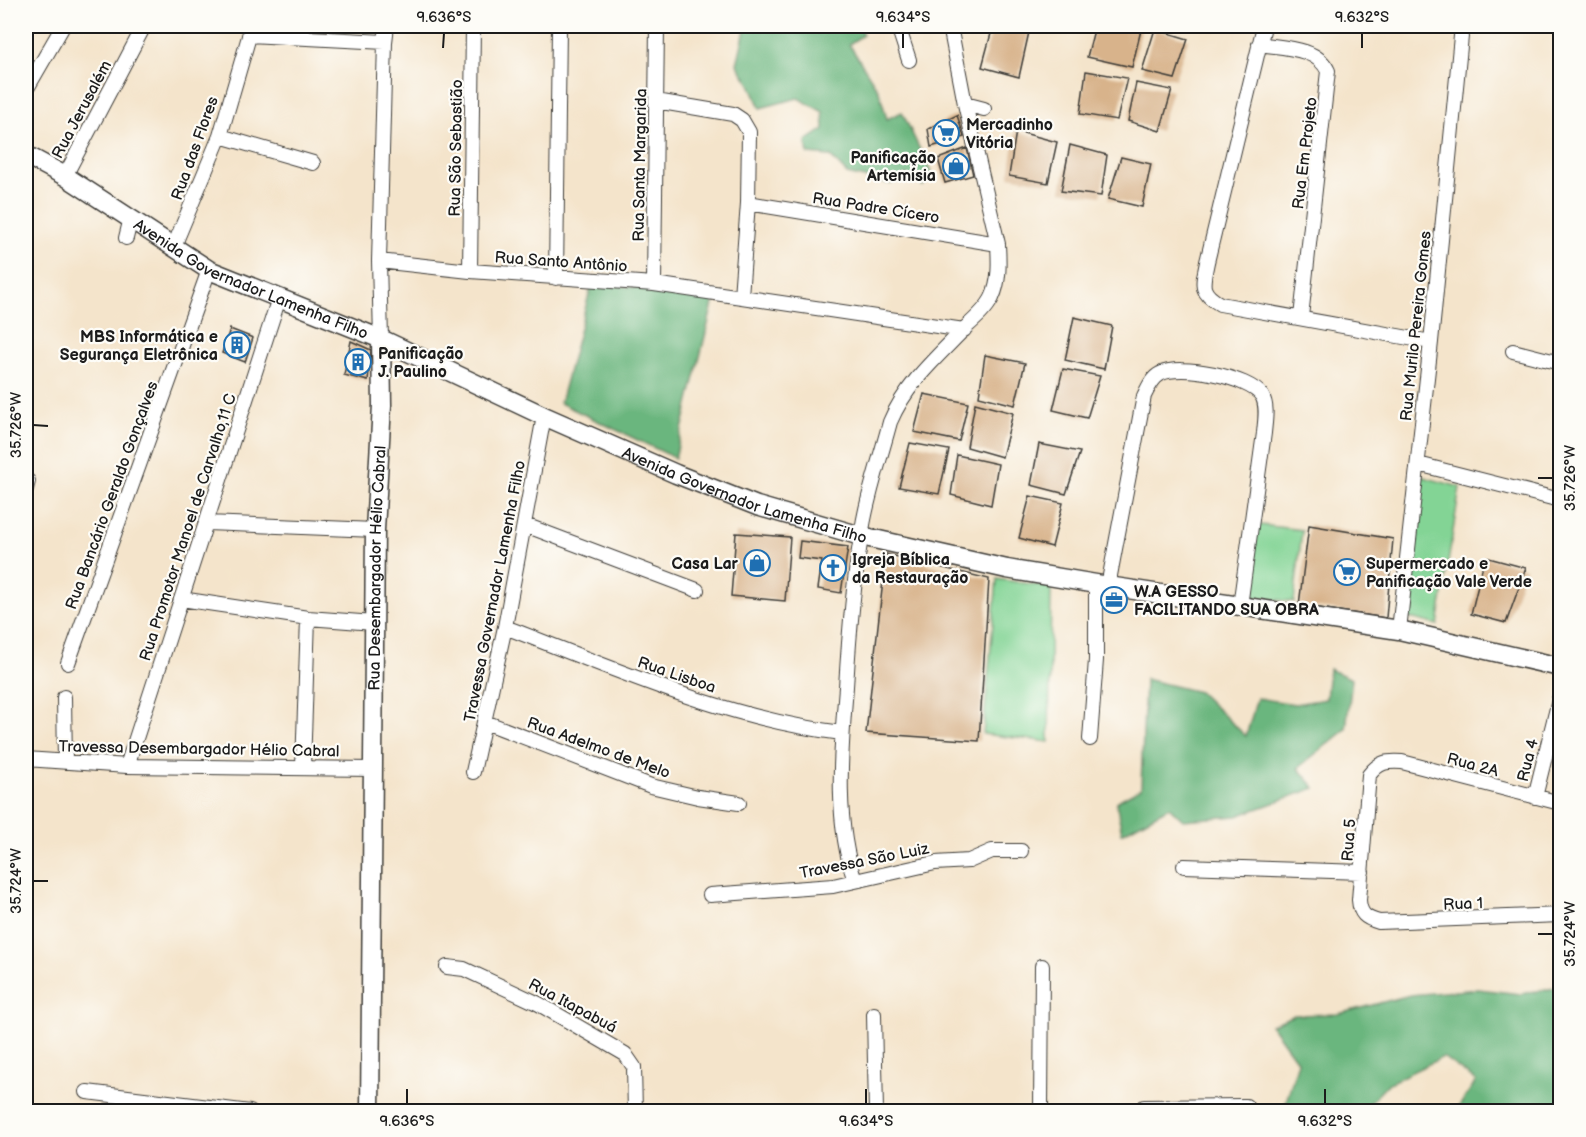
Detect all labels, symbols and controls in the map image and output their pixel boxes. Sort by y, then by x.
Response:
text: 9.636°S [417,8,471,27]
text: 9.634°S [876,8,930,27]
text: 9.632°S [1335,8,1389,27]
street label: Rua Jerusalém [49,57,116,162]
street label: Rua São Sebastião [446,79,467,217]
street label: Rua Santa Margarida [630,88,651,242]
street label: Rua das Flores [168,94,223,203]
street label: Rua Em Projeto [1289,96,1322,210]
place label: Mercadinho Vitória [966,116,1053,153]
supermarket icon: Mercadinho Vitória [931,118,961,148]
place label: Panificação Artemísia [851,149,936,186]
shop icon: Panificação Artemísia [941,151,971,181]
street label: Rua Padre Cícero [811,189,941,228]
street label: Avenida Governador Lamenha Filho [130,215,371,344]
street label: Rua Murilo Pereira Gomes [1397,230,1436,422]
street label: Rua Santo Antônio [494,248,628,277]
place label: MBS Informática e Segurança Eletrônica [60,328,218,365]
building icon: MBS Informática e Segurança Eletrônica [222,330,252,360]
place label: Panificação J. Paulino [378,345,464,382]
building icon: Panificação J. Paulino [343,347,373,377]
street label: Rua Bancário Geraldo Gonçalves [62,379,163,612]
text: 35.726°W [7,391,26,458]
street label: Rua Promotor Manoel de Carvalho,11 C [136,391,241,664]
street label: Avenida Governador Lamenha Filho [619,444,869,548]
text: 35.726°W [1561,444,1580,511]
street label: Rua Desembargador Hélio Cabral [366,445,391,691]
street label: Travessa Governador Lamenha Filho [461,459,530,724]
shop icon: Casa Lar [742,548,772,578]
place label: Igreja Bíblica da Restauração [852,551,968,588]
church icon: Igreja Bíblica da Restauração [818,553,848,583]
place label: Casa Lar [672,555,739,574]
place label: Supermercado e Panificação Vale Verde [1366,555,1532,592]
supermarket icon: Supermercado e Panificação Vale Verde [1332,557,1362,587]
place label: W.A GESSO FACILITANDO SUA OBRA [1134,583,1319,620]
office icon: W.A GESSO FACILITANDO SUA OBRA [1099,585,1129,615]
street label: Rua Lisboa [635,653,718,698]
street label: Rua Adelmo de Melo [524,714,673,783]
street label: Rua 4 [1514,737,1543,784]
street label: Travessa Desembargador Hélio Cabral [58,738,340,761]
street label: Rua 2A [1445,749,1501,782]
street label: Rua 5 [1339,818,1360,862]
street label: Travessa São Luiz [798,840,931,883]
text: 35.724°W [7,848,26,914]
street label: Rua 1 [1443,894,1483,915]
text: 35.724°W [1561,901,1580,967]
street label: Rua Itapabuá [525,975,620,1038]
text: 9.636°S [380,1112,434,1131]
text: 9.634°S [839,1112,893,1131]
text: 9.632°S [1298,1112,1352,1131]

